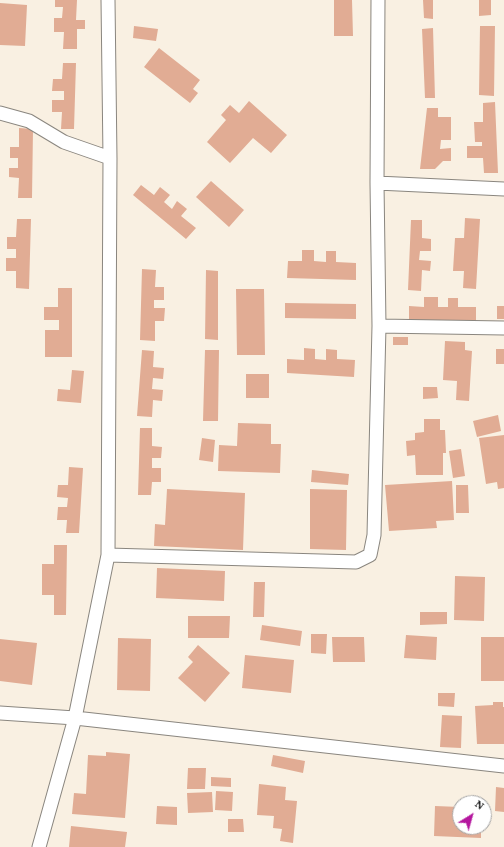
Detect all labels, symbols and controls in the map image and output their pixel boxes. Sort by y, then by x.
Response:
north arrow [452,795,492,835]
text: N [471,797,487,814]

